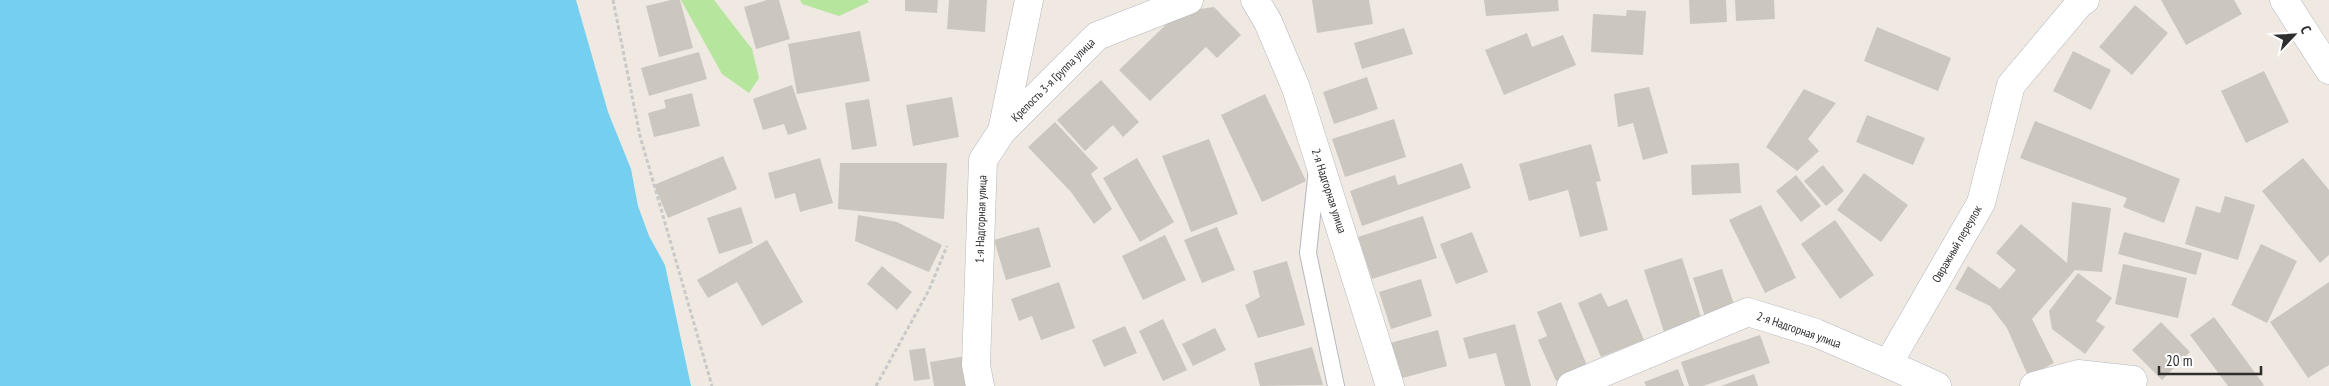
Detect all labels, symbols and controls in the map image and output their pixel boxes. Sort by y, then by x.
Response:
north arrow [2269,10,2319,60]
text: С [2296,23,2316,37]
street label: Крепость 3-я Группа улица [1008,35,1098,125]
street label: 2-я Надгорная улица [1309,147,1350,235]
street label: 1-я Надгорная улица [971,174,990,263]
street label: Овражный переулок [1928,202,1985,285]
street label: 2-я Надгорная улица [1755,308,1843,351]
scale bar [2159,344,2262,376]
text: 20 m [2166,351,2192,370]

